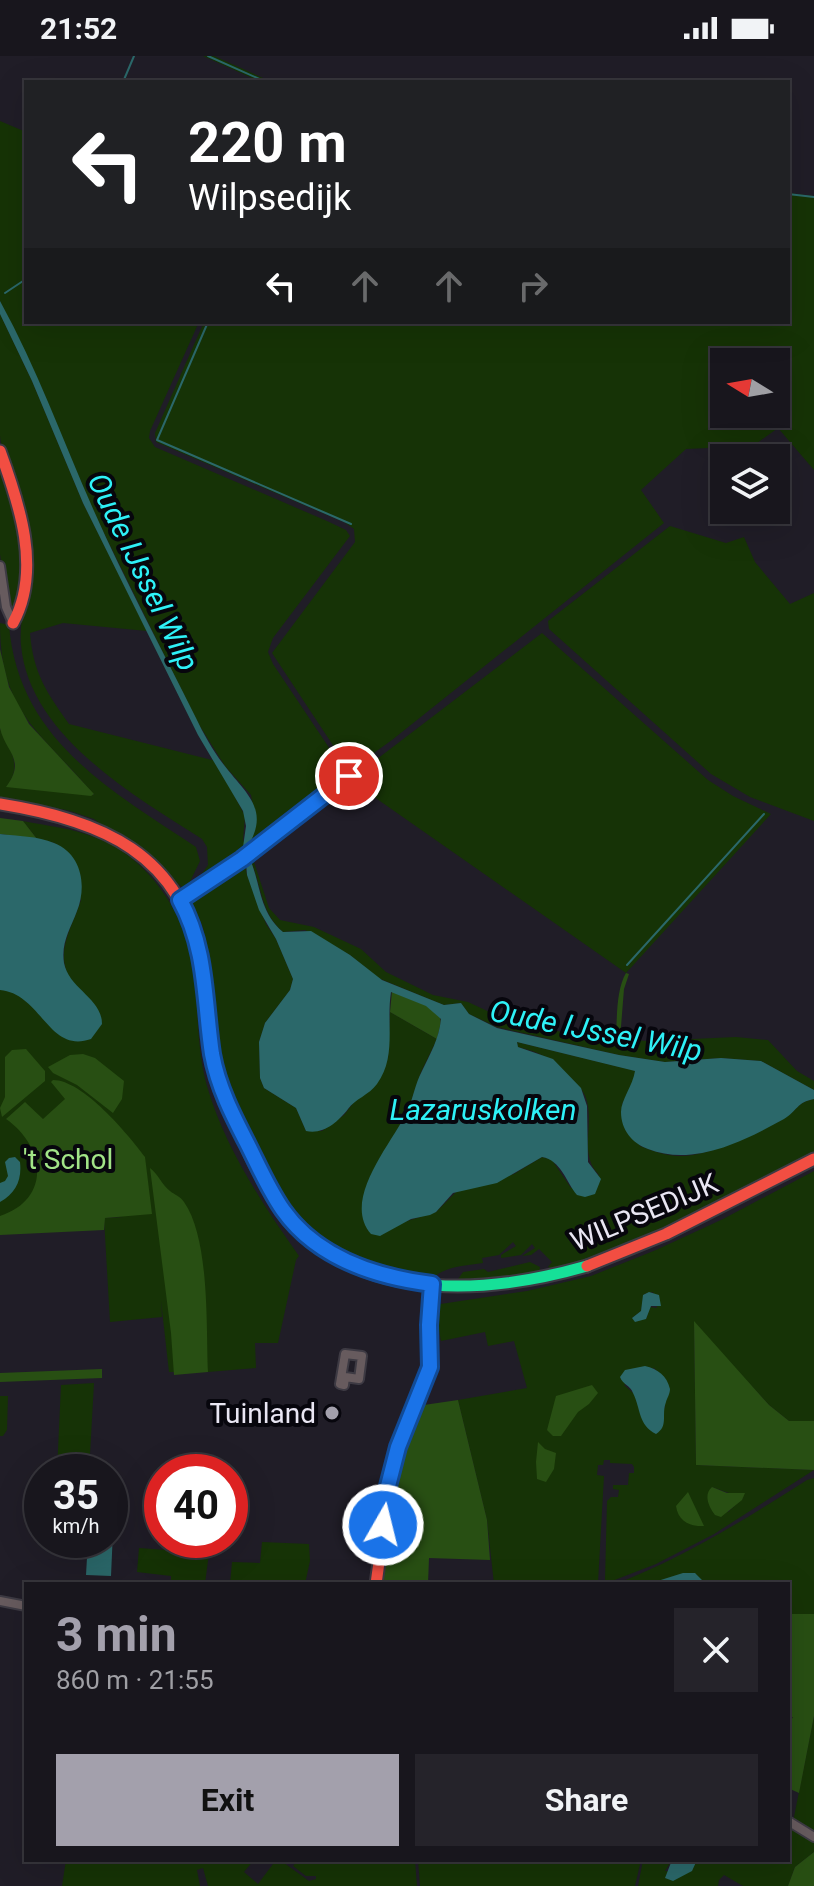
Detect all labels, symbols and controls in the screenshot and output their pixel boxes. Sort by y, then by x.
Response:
text: 21:52 [40,11,117,46]
text: 220 m [188,110,347,176]
icon: left [56,112,160,216]
text: Wilpsedijk [188,177,351,219]
icon: left [259,264,303,308]
icon: ahead [343,264,387,308]
icon: ahead [427,264,471,308]
icon: right [511,264,555,308]
north arrow [710,348,790,428]
map controls [710,348,790,524]
button: layers [710,444,790,524]
water label: Oude IJssel Wilp [80,467,206,676]
pin [315,742,383,810]
icon: arrive [327,754,371,798]
water label: Oude IJssel Wilp [487,993,705,1068]
water label: Lazaruskolken [389,1092,577,1127]
park label: 't Schol [23,1143,113,1176]
street label: WILPSEDIJK [566,1166,723,1258]
place label: Tuinland [210,1397,316,1430]
marker: Tuinland [323,1404,341,1422]
speed limit sign: 40 [144,1454,248,1558]
text: 35 [53,1472,99,1519]
position arrow [341,1483,425,1567]
text: km/h [53,1514,99,1538]
text: 3 min [56,1606,177,1663]
button: close [674,1608,758,1692]
text: 860 m · 21:55 [56,1665,214,1695]
button: Exit [56,1754,399,1846]
button: Share [415,1754,758,1846]

